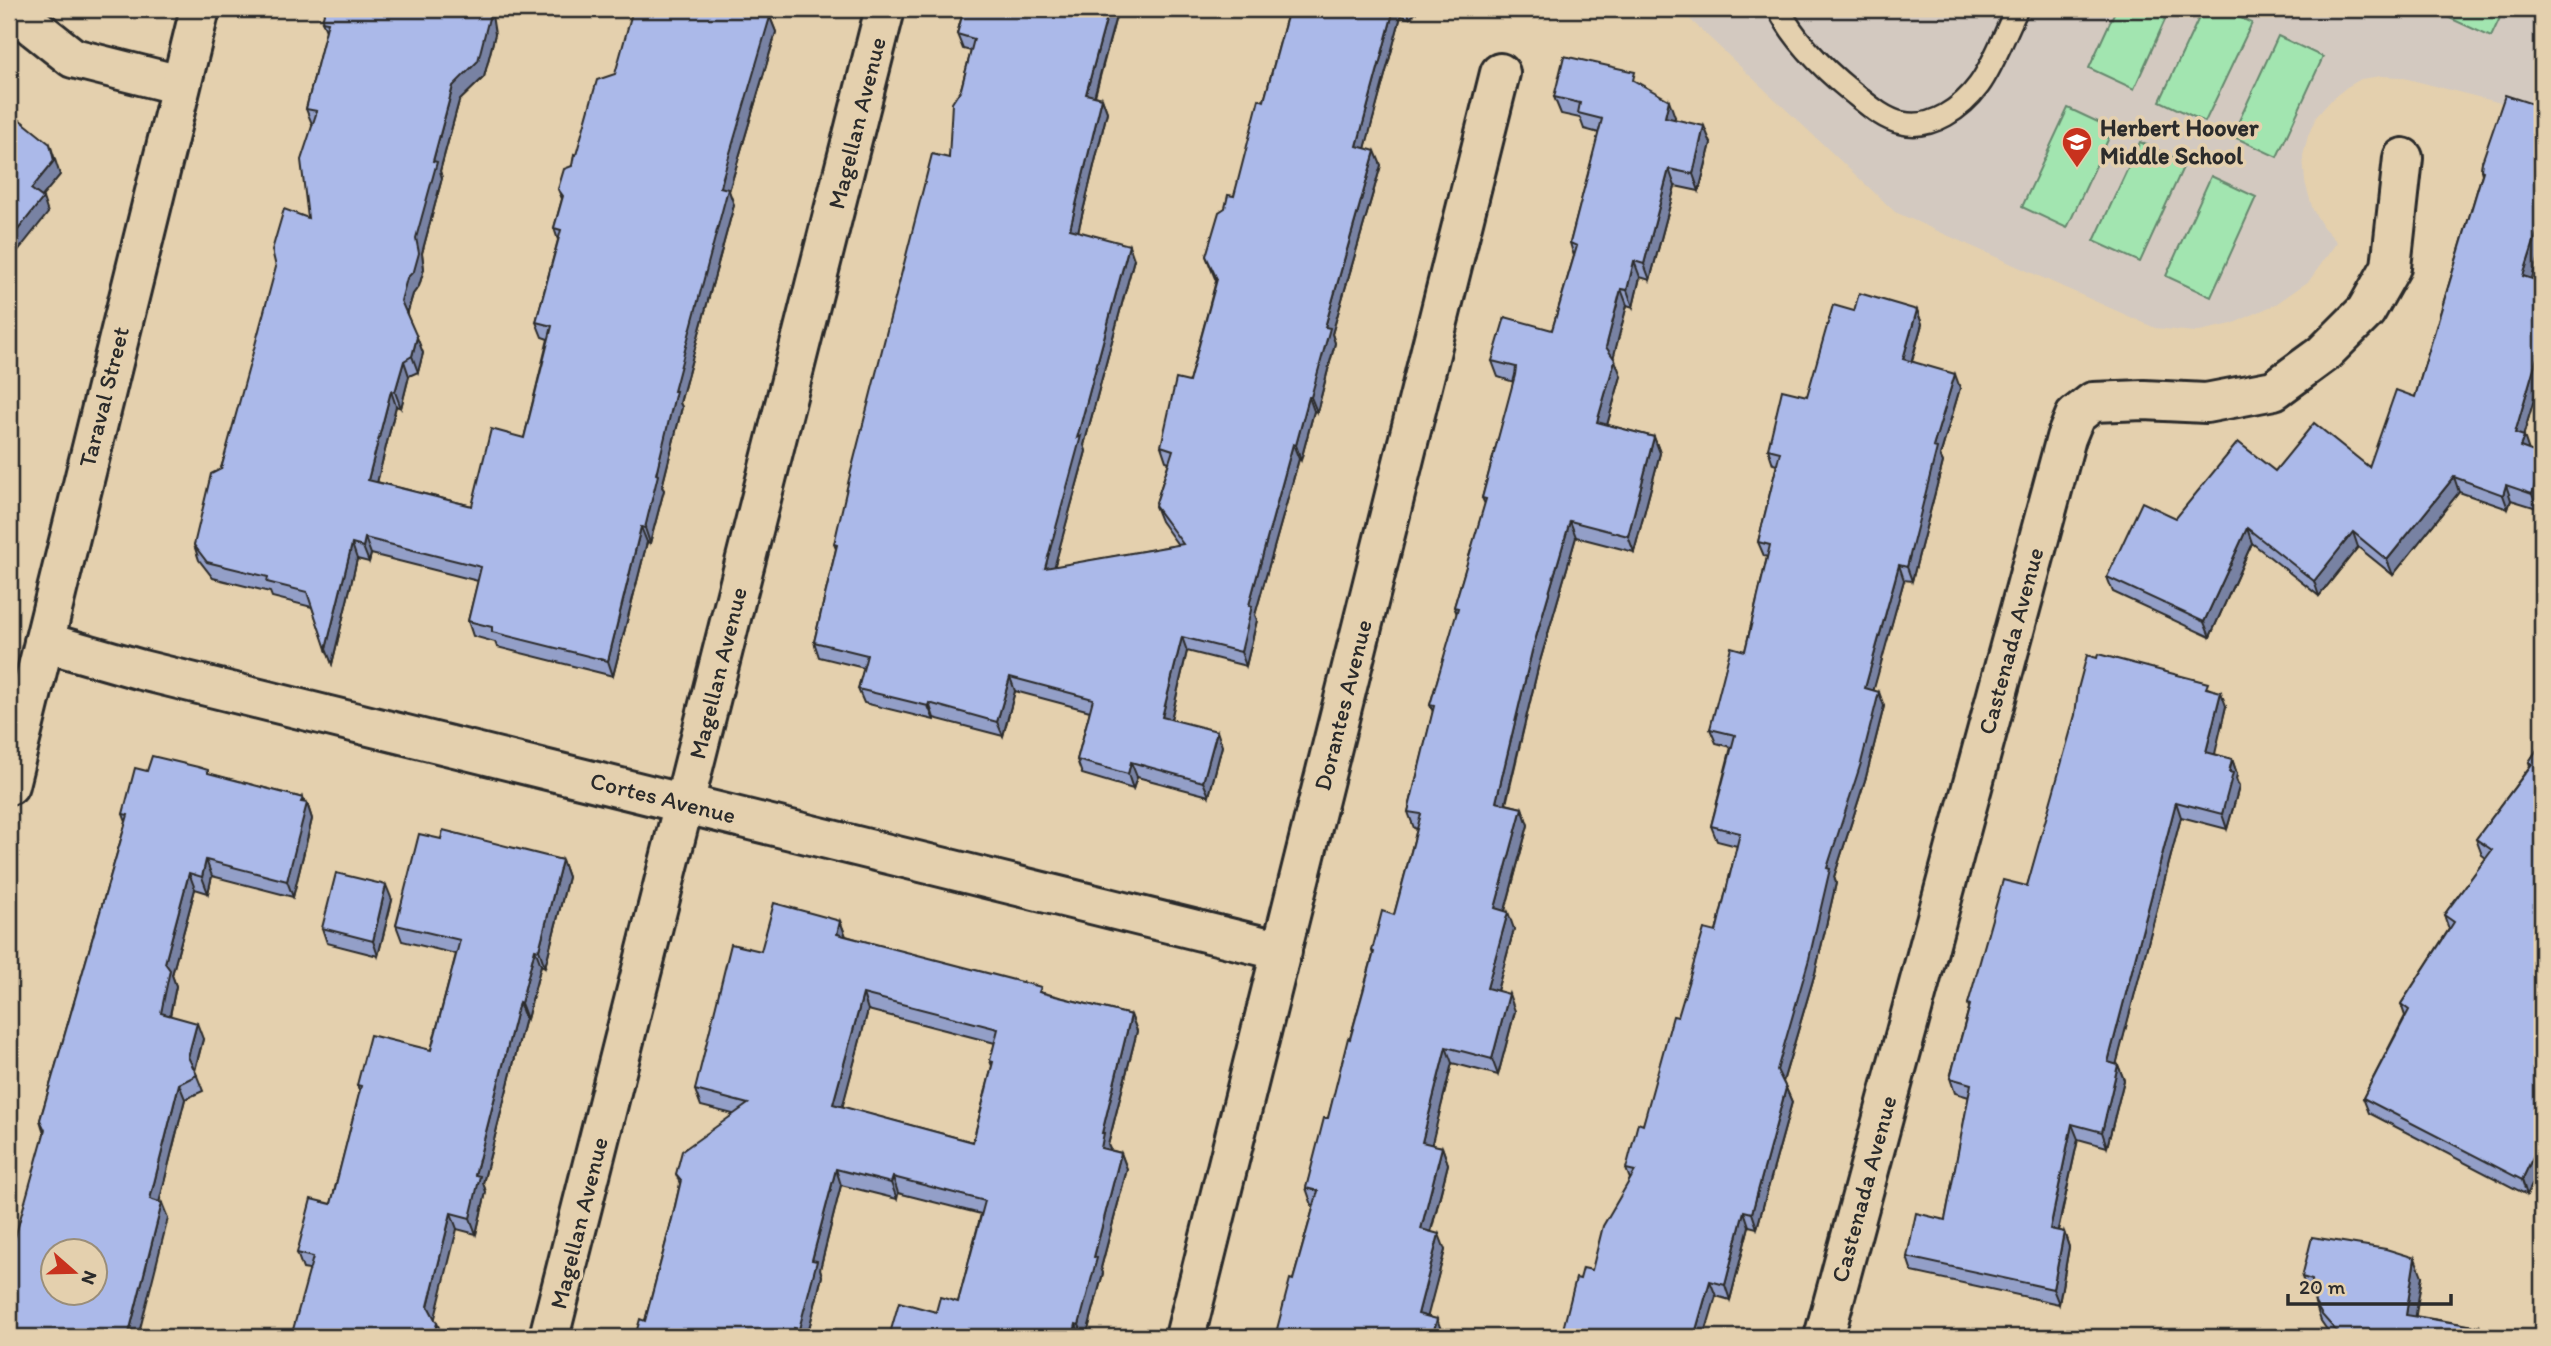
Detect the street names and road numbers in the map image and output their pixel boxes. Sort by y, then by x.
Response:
street label: Magellan Avenue [821,34,892,212]
street label: Taraval Street [72,323,135,470]
street label: Castenada Avenue [1972,544,2049,738]
street label: Magellan Avenue [682,584,753,762]
street label: Dorantes Avenue [1307,616,1378,793]
street label: Cortes Avenue [587,765,739,830]
street label: Castenada Avenue [1825,1092,1902,1286]
street label: Magellan Avenue [543,1134,614,1312]

